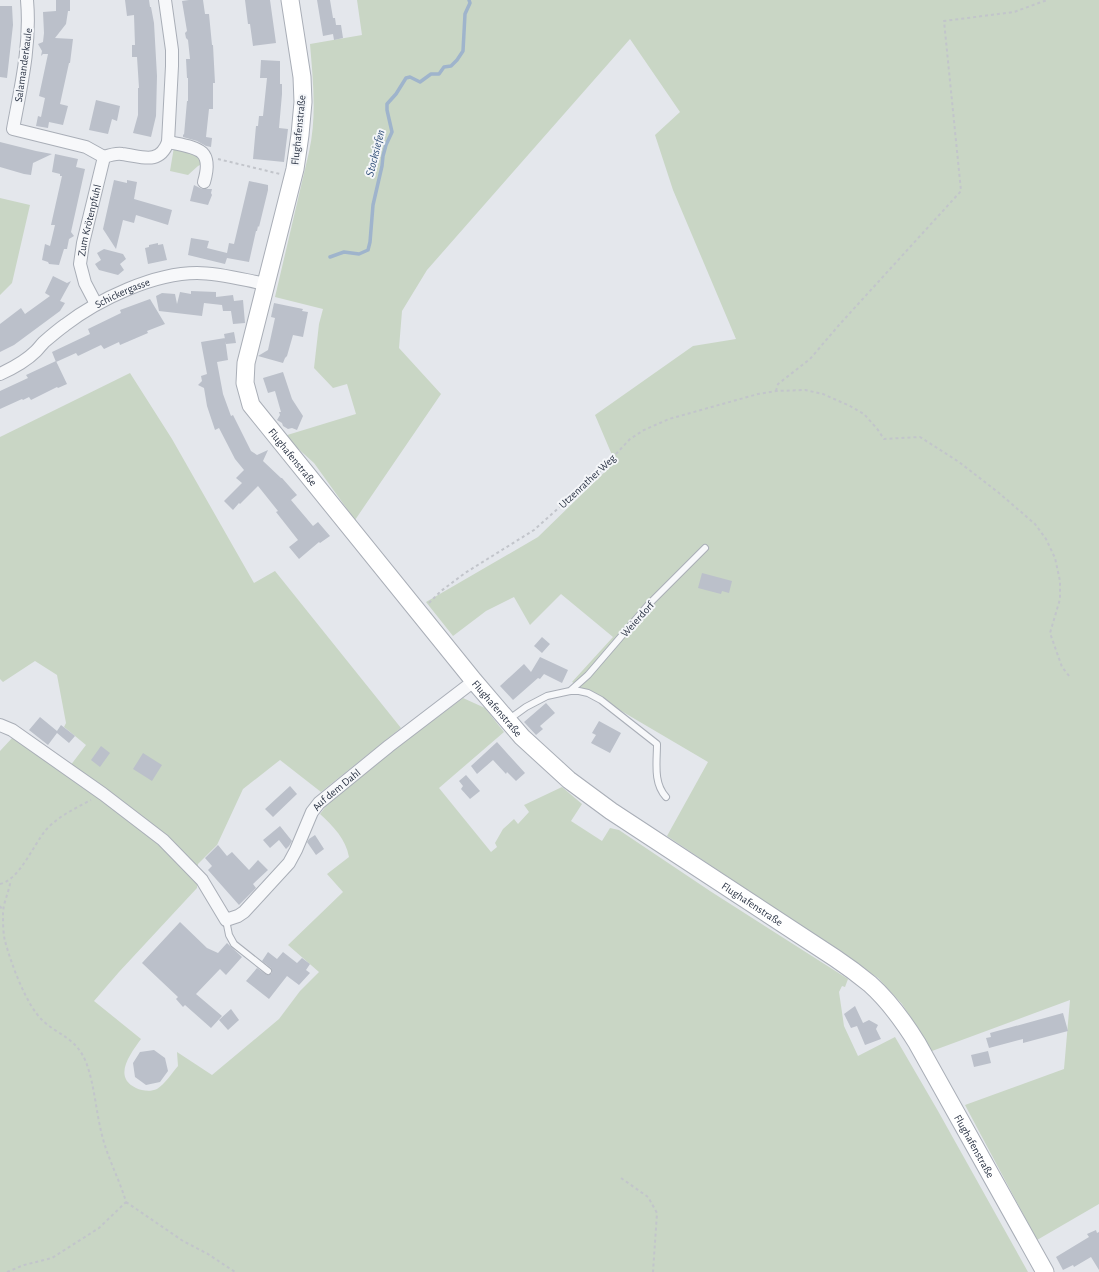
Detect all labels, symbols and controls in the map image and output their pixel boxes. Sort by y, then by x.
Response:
street label: Salamanderkaule [13,27,34,103]
street label: Flughafenstraße [289,95,308,166]
water label: Stocksiefen [363,128,387,178]
street label: Zum Krötenpfuhl [76,183,103,257]
street label: Schickergasse [93,276,151,310]
street label: Flughafenstraße [266,426,319,488]
street label: Utzenrather Weg [557,452,618,510]
street label: Weierdorf [619,599,656,639]
street label: Flughafenstraße [470,678,524,739]
street label: Auf dem Dahl [310,767,363,813]
street label: Flughafenstraße [720,880,785,928]
street label: Flughafenstraße [952,1113,996,1180]

